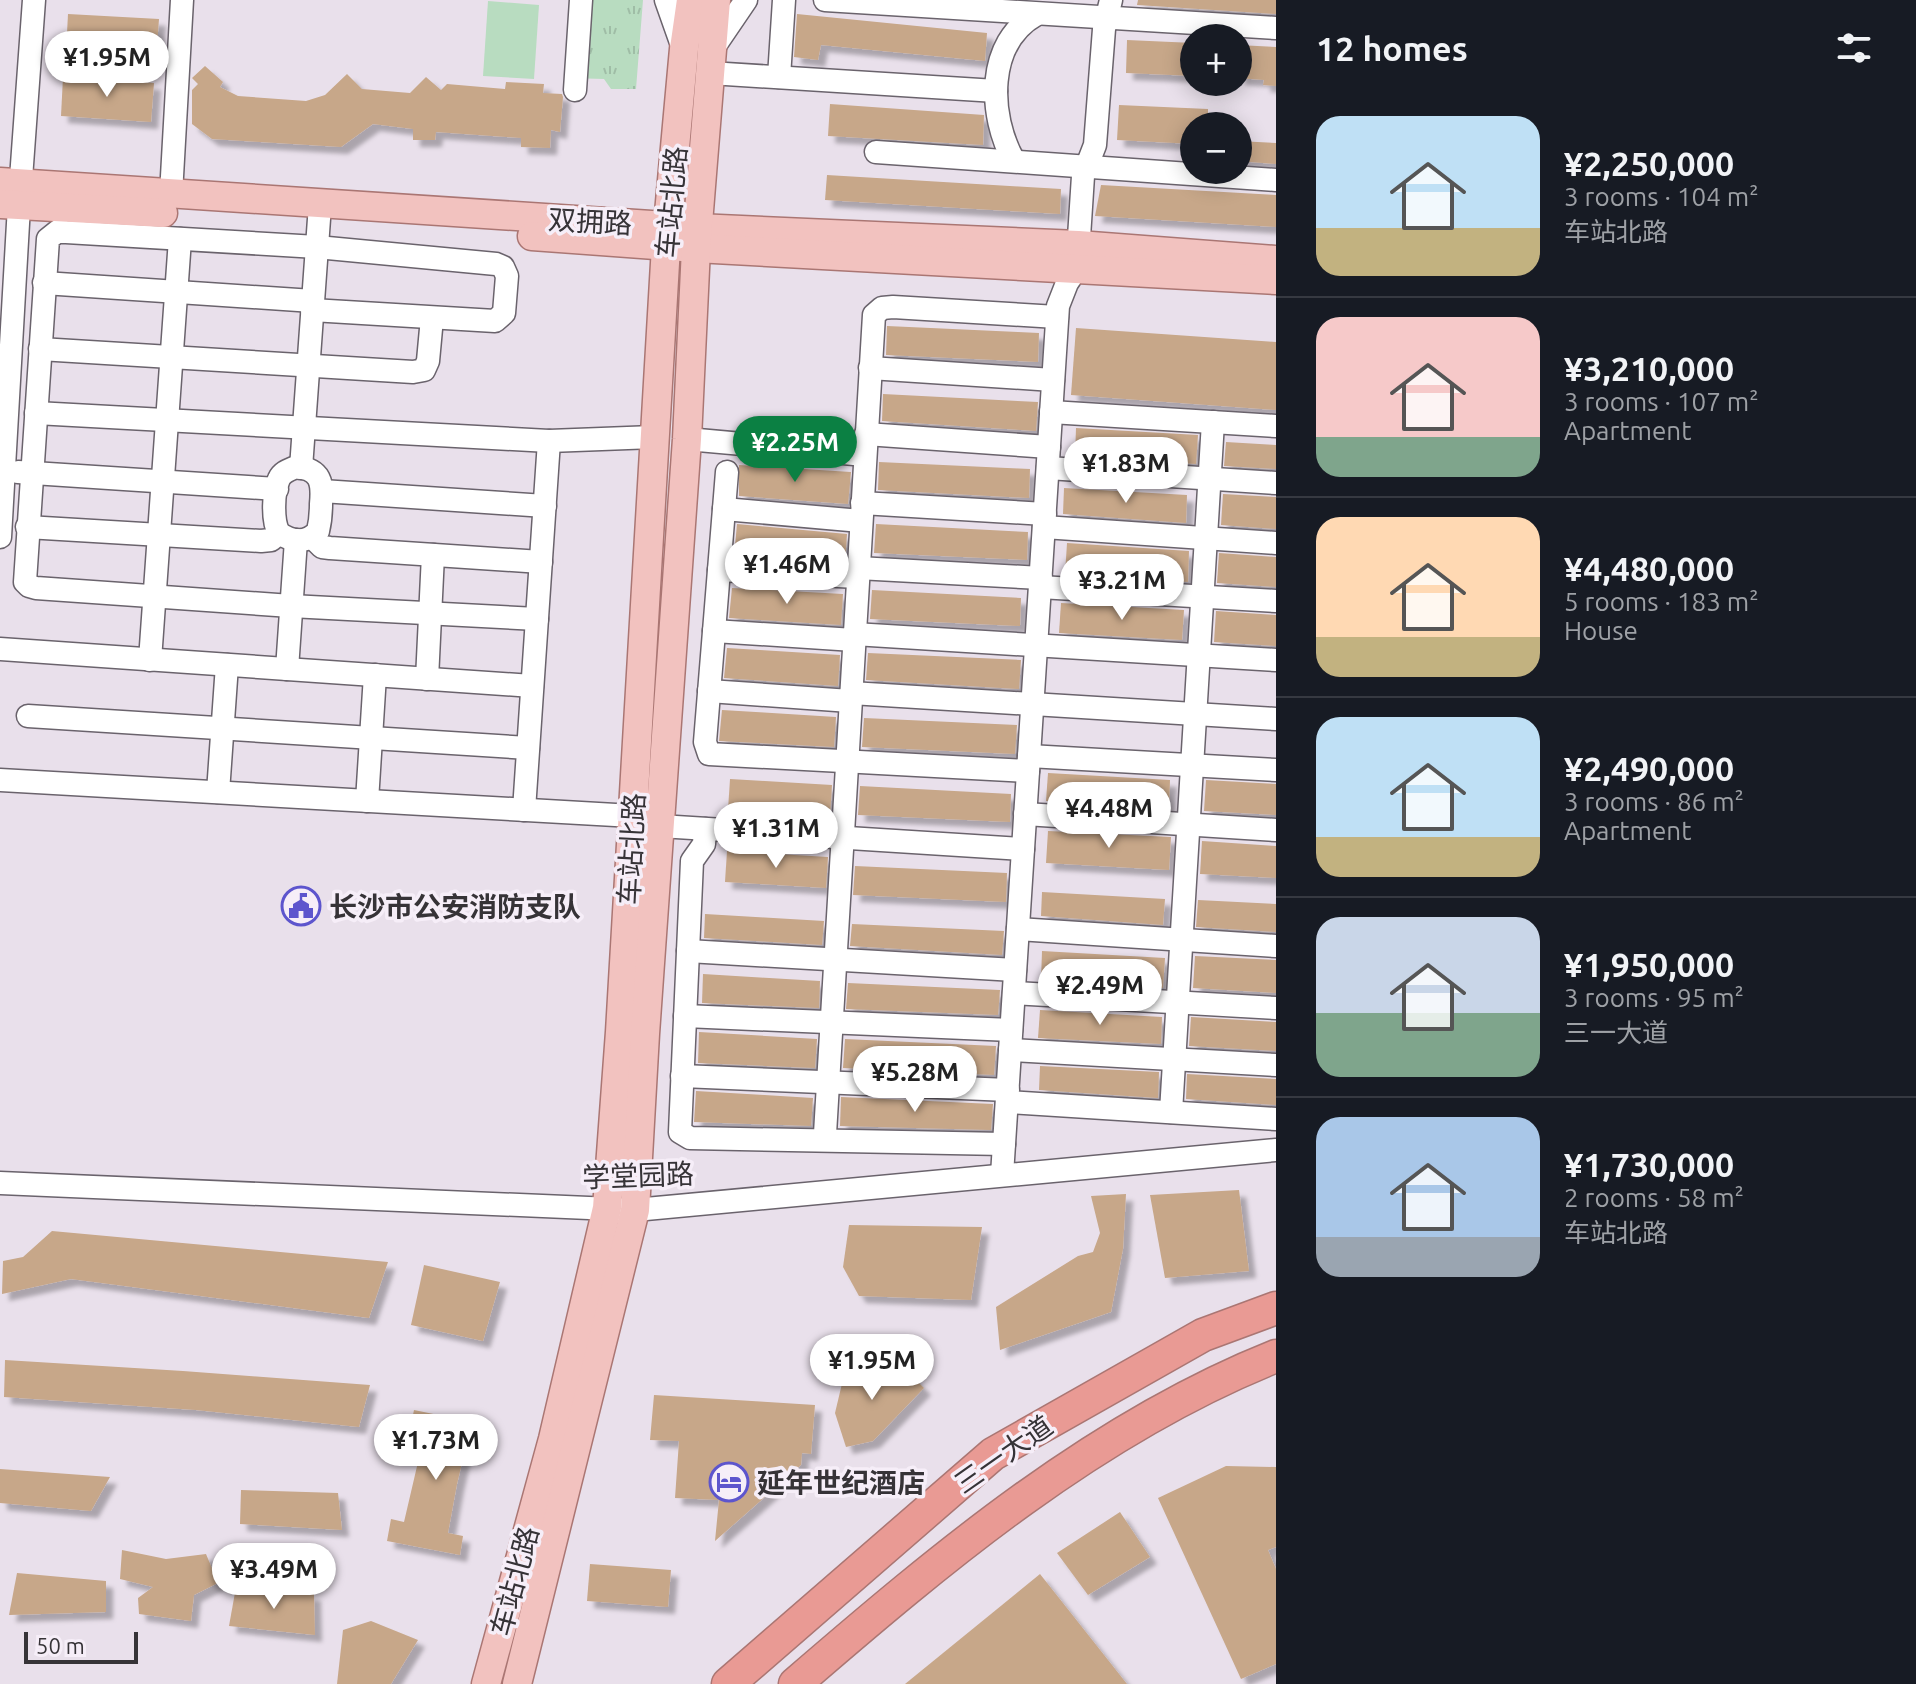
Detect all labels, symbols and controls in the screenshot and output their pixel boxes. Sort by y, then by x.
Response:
map controls [1180,24,1252,184]
button: + [1180,24,1252,96]
icon: filters [1832,26,1876,70]
text: 12 homes [1316,29,1468,67]
pin: ¥1.95M [42,31,172,99]
text: ¥1.95M [63,42,151,71]
button: − [1180,112,1252,184]
text: ¥2,250,000 [1564,144,1734,182]
street label: 车站北路 [651,145,691,259]
icon: home [1380,148,1476,244]
text: 3 rooms · 104 m² [1564,182,1759,211]
street label: 双拥路 [547,203,633,239]
text: 车站北路 [1564,217,1668,246]
icon: home [1380,349,1476,445]
text: ¥3,210,000 [1564,349,1734,387]
text: 3 rooms · 107 m² [1564,387,1759,416]
pin: ¥2.25M [730,416,860,484]
text: Apartment [1564,416,1691,445]
text: ¥2.25M [751,427,839,456]
pin: ¥1.83M [1061,437,1191,505]
text: ¥1.83M [1082,448,1170,477]
pin: ¥1.46M [722,538,852,606]
text: ¥1.46M [743,549,831,578]
icon: home [1380,549,1476,645]
text: ¥4,480,000 [1564,549,1734,587]
pin: ¥3.21M [1057,554,1187,622]
text: ¥3.21M [1078,565,1166,594]
text: 5 rooms · 183 m² [1564,587,1759,616]
text: House [1564,616,1638,645]
icon: home [1380,749,1476,845]
text: ¥2,490,000 [1564,749,1734,787]
pin: ¥4.48M [1044,782,1174,850]
text: 3 rooms · 86 m² [1564,787,1744,816]
street label: 车站北路 [613,792,649,906]
text: ¥4.48M [1065,793,1153,822]
pin: ¥1.31M [711,802,841,870]
text: ¥1.31M [732,813,820,842]
text: Apartment [1564,816,1691,845]
public building icon: 长沙市公安消防支队 [280,885,322,927]
place label: 长沙市公安消防支队 [329,891,581,922]
text: ¥1,950,000 [1564,945,1734,983]
icon: home [1380,949,1476,1045]
pin: ¥2.49M [1035,959,1165,1027]
text: ¥2.49M [1056,970,1144,999]
text: 3 rooms · 95 m² [1564,983,1744,1012]
text: 三一大道 [1564,1018,1668,1047]
pin: ¥5.28M [850,1046,980,1114]
text: ¥5.28M [871,1057,959,1086]
text: ¥1,730,000 [1564,1145,1734,1183]
icon: home [1380,1149,1476,1245]
street label: 学堂园路 [581,1158,695,1192]
text: 2 rooms · 58 m² [1564,1183,1744,1212]
text: 车站北路 [1564,1218,1668,1247]
pin: ¥1.95M [807,1334,937,1402]
text: ¥1.95M [828,1345,916,1374]
street label: 三一大道 [948,1409,1058,1499]
pin: ¥1.73M [371,1414,501,1482]
text: ¥1.73M [392,1425,480,1454]
hotel icon: 延年世纪酒店 [708,1461,750,1503]
place label: 延年世纪酒店 [757,1467,925,1498]
street label: 车站北路 [485,1523,543,1639]
pin: ¥3.49M [209,1543,339,1611]
text: ¥3.49M [230,1554,318,1583]
scale bar [24,1628,138,1664]
text: 50 m [36,1633,85,1658]

